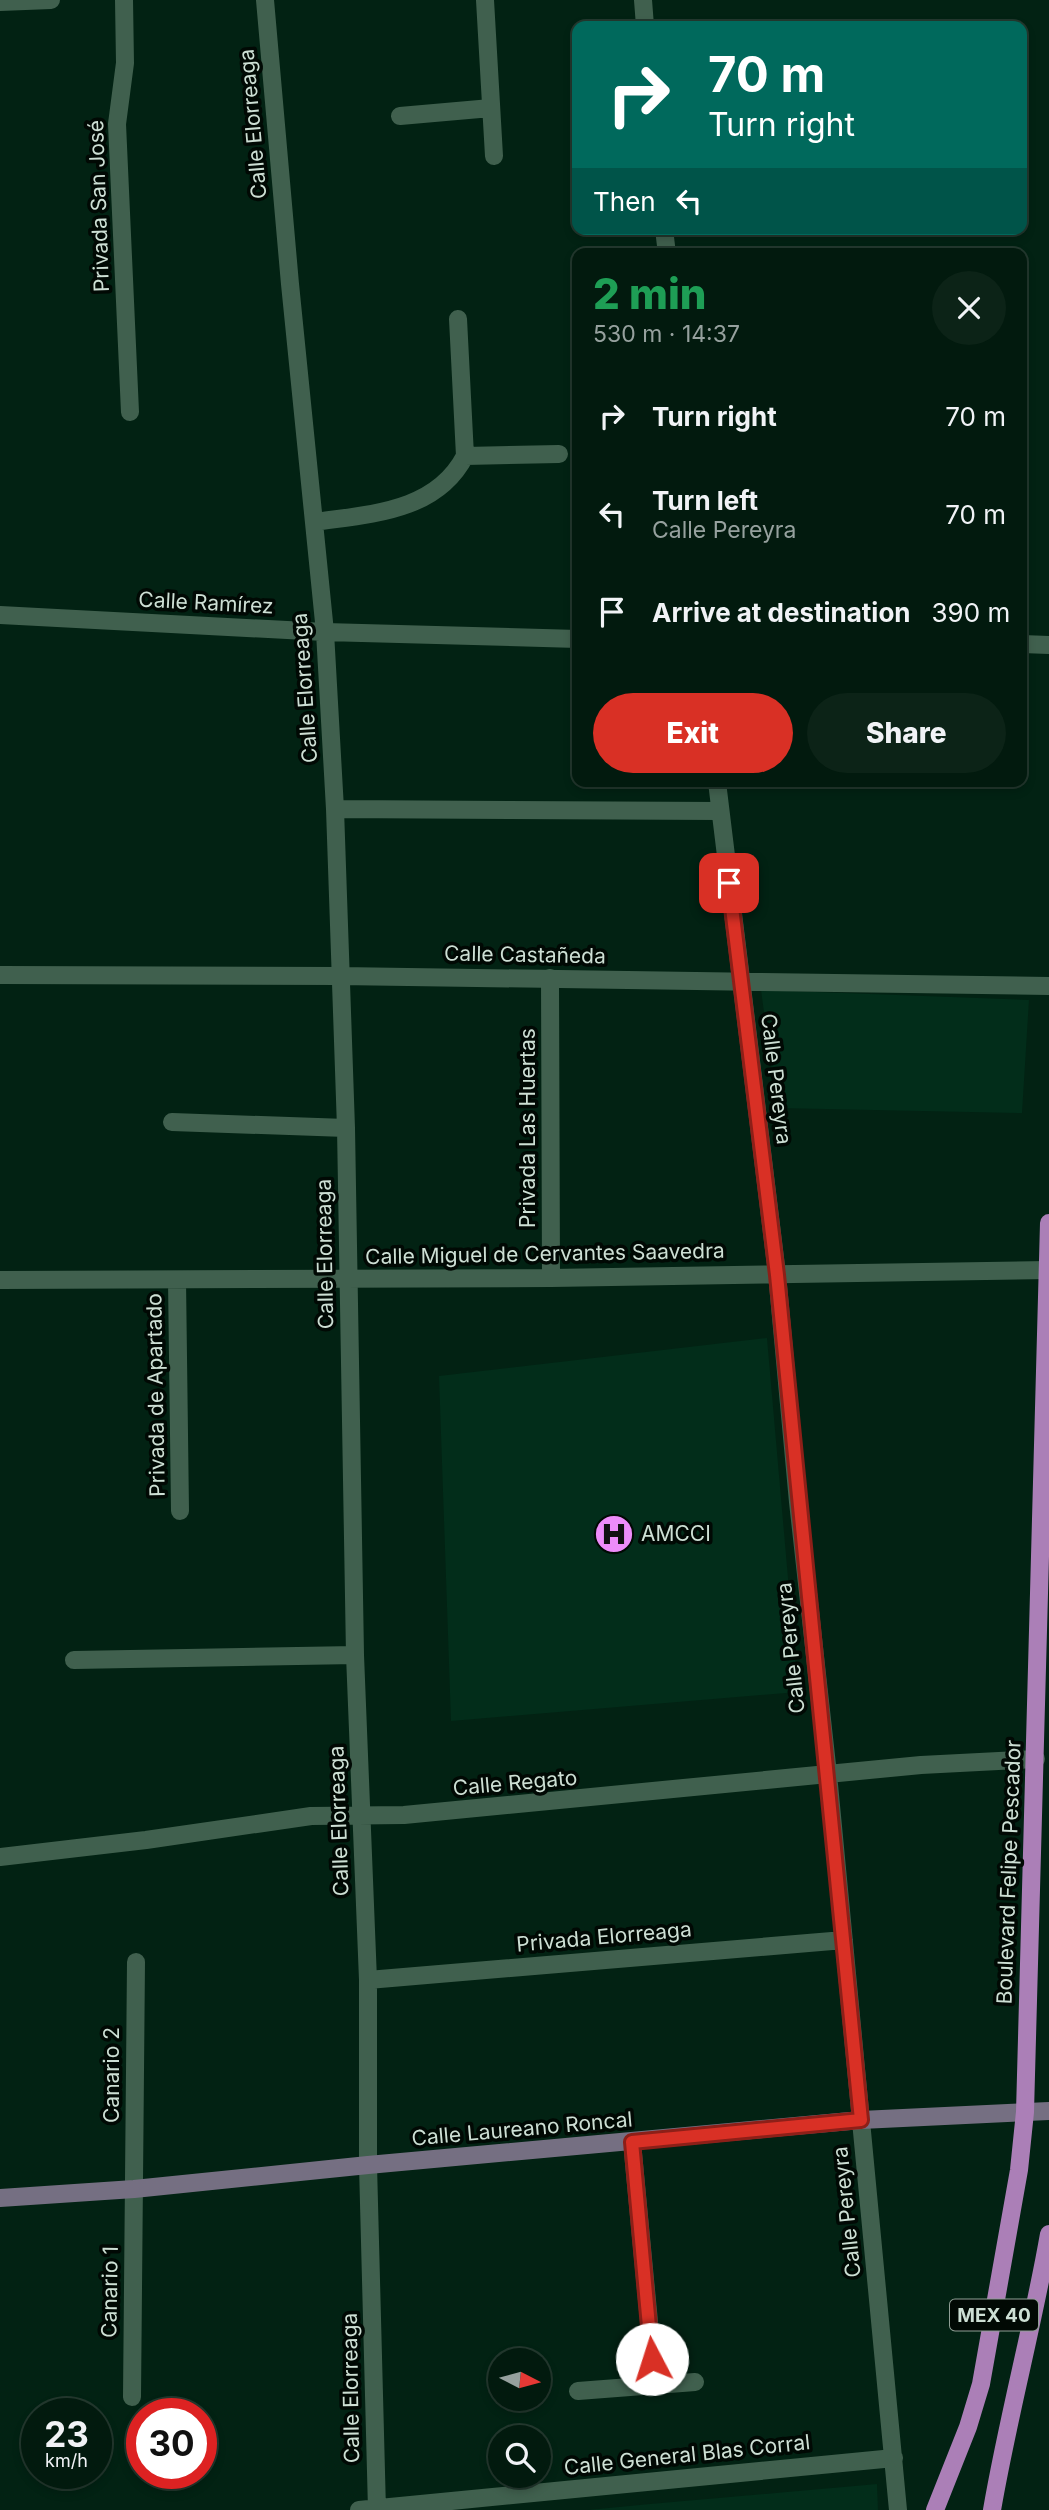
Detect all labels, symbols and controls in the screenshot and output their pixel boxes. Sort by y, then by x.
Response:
text: 70 m [708,45,825,104]
street label: Calle Elorreaga [233,48,272,200]
icon: right [593,49,684,140]
text: Turn right [708,105,855,144]
street label: Privada San José [83,120,114,293]
icon: left [670,182,708,220]
text: Then [593,186,656,217]
text: 2 min [593,268,707,319]
button: close [932,271,1006,345]
text: 530 m · 14:37 [593,320,740,348]
icon: right [593,397,631,435]
text: Turn right [652,401,777,432]
text: 70 m [945,401,1006,432]
text: Turn left [652,485,758,516]
icon: left [593,495,631,533]
text: 70 m [945,499,1006,530]
text: Calle Pereyra [652,516,796,544]
street label: Calle Ramírez [138,586,274,619]
icon: arrive [593,593,631,631]
text: Arrive at destination [652,597,911,628]
text: 390 m [932,597,1010,628]
street label: Calle Elorreaga [287,612,322,764]
button: Exit [593,693,793,773]
button: Share [807,693,1006,773]
pin [699,853,759,913]
icon: arrive [710,864,748,902]
street label: Calle Castañeda [444,941,606,968]
street label: Calle Pereyra [756,1012,797,1146]
street label: Privada Las Huertas [515,1028,540,1228]
street label: Calle Elorreaga [311,1179,338,1329]
street label: Calle Miguel de Cervantes Saavedra [365,1238,725,1269]
street label: Privada de Apartado [141,1293,170,1497]
hospital icon: AMCCI [593,1513,635,1555]
place label: AMCCI [641,1521,711,1546]
street label: Calle Pereyra [771,1581,810,1715]
street label: Boulevard Felipe Pescador [991,1739,1026,2005]
street label: Calle Elorreaga [323,1745,354,1897]
street label: Calle Regato [452,1765,578,1800]
street label: Privada Elorreaga [515,1916,693,1957]
street label: Canario 2 [99,2027,124,2123]
street label: Calle Laureano Roncal [411,2106,633,2151]
street label: Calle Pereyra [827,2145,866,2279]
street label: Canario 1 [96,2246,123,2338]
road number: MEX 40 [950,2300,1038,2330]
street label: Calle Elorreaga [337,2313,364,2463]
position arrow [615,2322,689,2396]
north arrow [488,2348,551,2412]
map controls [488,2348,551,2488]
speed limit sign: 30 [126,2398,217,2489]
text: 23 [44,2413,89,2455]
button: search [488,2425,551,2488]
street label: Calle General Blas Corral [563,2429,811,2480]
text: km/h [45,2450,88,2471]

